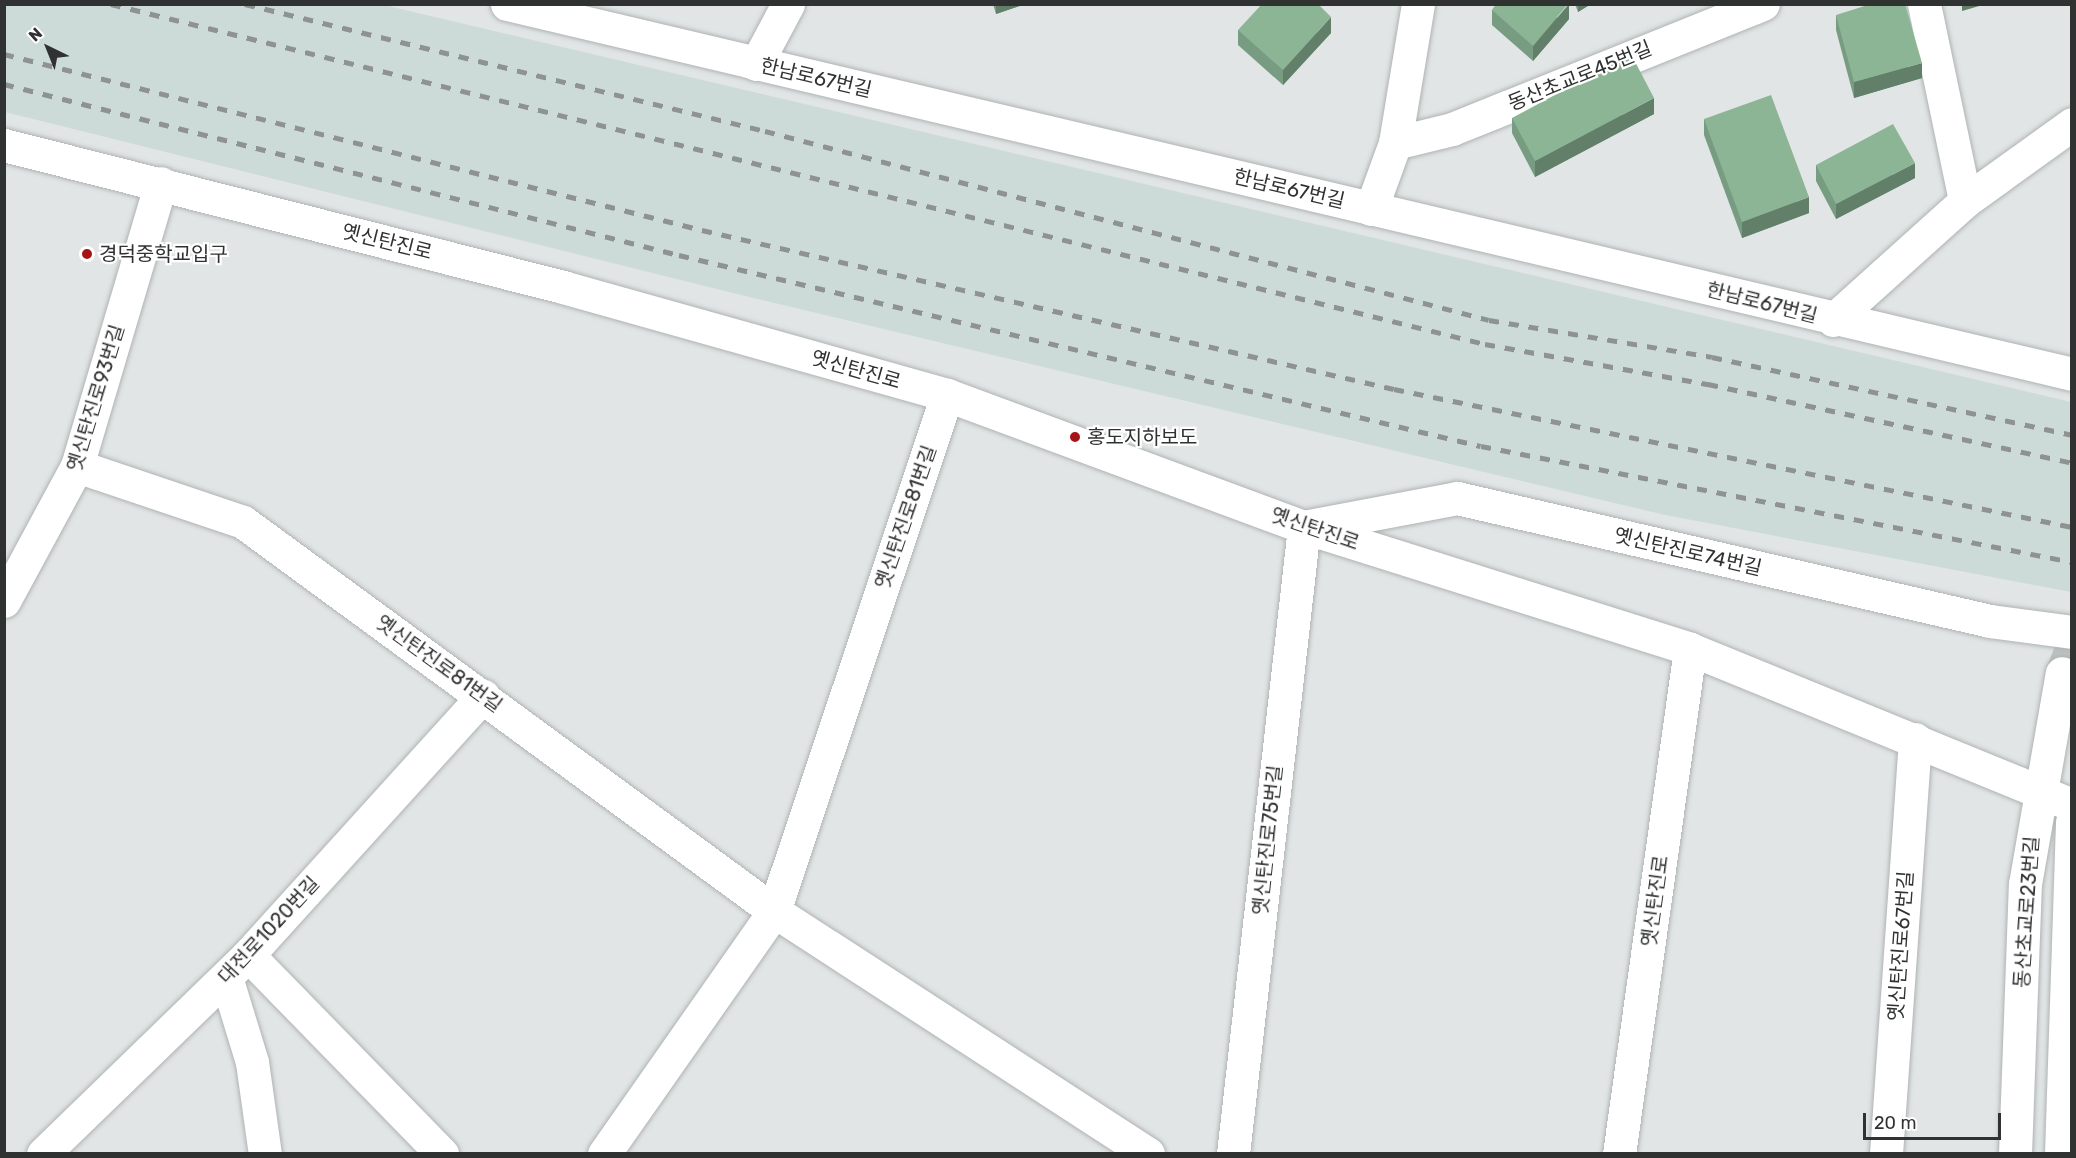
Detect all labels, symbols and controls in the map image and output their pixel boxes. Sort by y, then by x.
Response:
north arrow [18,18,78,78]
text: N [25,24,46,45]
street label: 동산초교로45번길 [1505,36,1655,116]
street label: 한남로67번길 [758,54,874,102]
street label: 한남로67번길 [1231,165,1347,213]
street label: 옛신탄진로 [339,219,435,265]
place label: 경덕중학교입구 [99,242,228,266]
marker: 경덕중학교입구 [80,247,94,261]
street label: 한남로67번길 [1704,278,1820,328]
street label: 옛신탄진로93번길 [62,322,130,474]
street label: 옛신탄진로 [808,346,904,394]
place label: 홍도지하보도 [1087,425,1197,449]
marker: 홍도지하보도 [1068,430,1082,444]
street label: 옛신탄진로81번길 [870,442,942,592]
street label: 옛신탄진로 [1268,503,1362,555]
street label: 옛신탄진로74번길 [1612,523,1764,581]
street label: 옛신탄진로81번길 [371,610,507,718]
street label: 옛신탄진로75번길 [1248,764,1288,916]
street label: 동산초교로23번길 [2010,835,2044,989]
street label: 옛신탄진로 [1637,854,1673,948]
street label: 옛신탄진로67번길 [1884,870,1918,1022]
street label: 대전로1020번길 [213,871,325,989]
scale bar [1866,1101,2004,1139]
text: 20 m [1874,1112,1916,1134]

